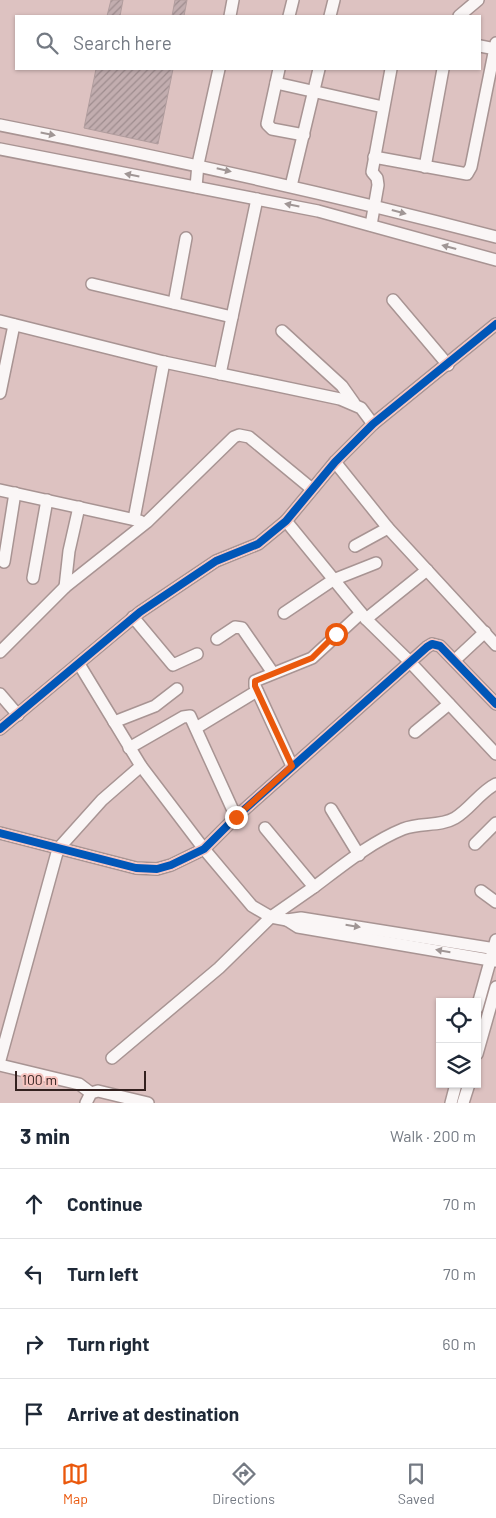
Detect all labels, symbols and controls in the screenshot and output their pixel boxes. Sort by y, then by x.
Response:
search box [15,15,481,70]
icon: search [33,29,61,57]
text: Search here [73,31,172,54]
one-way arrow [40,131,56,139]
one-way arrow [217,166,232,174]
one-way arrow [124,170,140,178]
one-way arrow [284,201,300,209]
one-way arrow [392,208,407,216]
one-way arrow [441,242,456,250]
route start [325,623,348,646]
route end [225,806,248,829]
one-way arrow [345,923,361,931]
one-way arrow [434,947,450,955]
map controls [436,998,481,1088]
button: locate [436,998,481,1043]
button: layers [436,1043,481,1088]
scale bar [15,1068,146,1091]
text: 100 m [22,1071,57,1088]
text: 3 min [20,1123,70,1148]
text: Walk · 200 m [390,1126,476,1145]
icon: ahead [20,1190,48,1218]
text: Continue [67,1192,143,1215]
text: 70 m [443,1194,476,1213]
icon: left [20,1260,48,1288]
text: Turn left [67,1262,138,1285]
text: 70 m [443,1264,476,1283]
icon: right [20,1330,48,1358]
text: Turn right [67,1332,149,1355]
text: 60 m [442,1334,476,1353]
icon: arrive [20,1400,48,1428]
text: Arrive at destination [67,1402,239,1425]
tab: Map [61,1460,89,1507]
tab: Directions [212,1460,275,1507]
tab: Saved [398,1460,435,1507]

